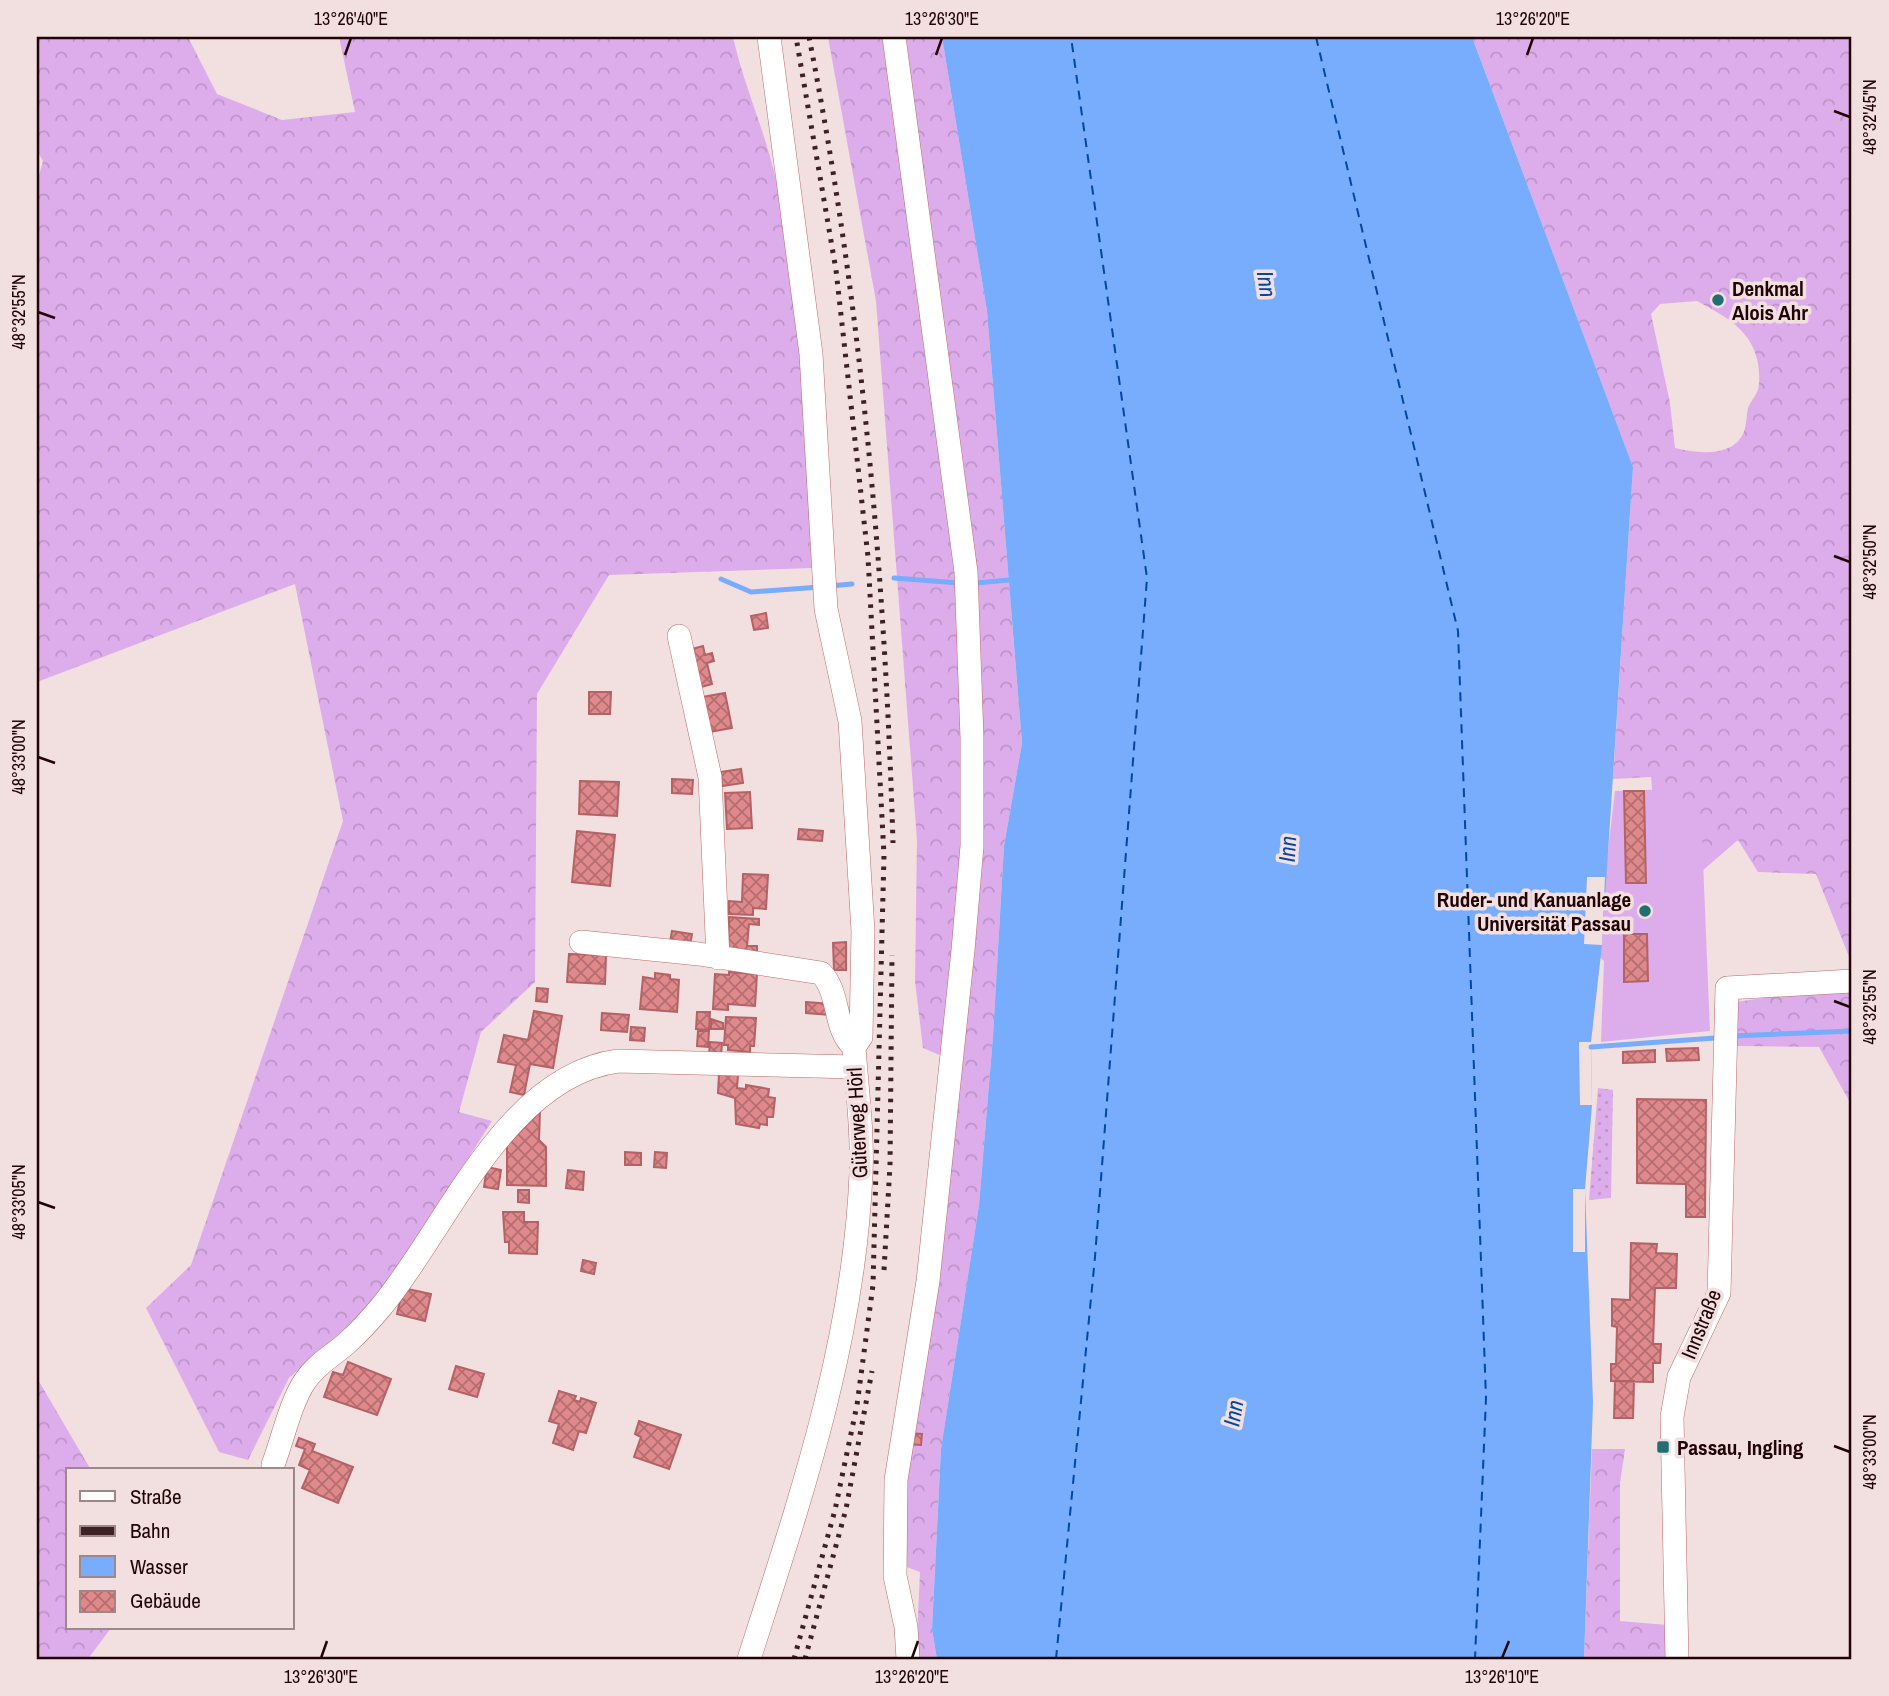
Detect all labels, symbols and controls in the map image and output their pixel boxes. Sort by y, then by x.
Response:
text: 13°26'40"E [314,6,388,31]
text: 13°26'30"E [905,6,979,31]
text: 13°26'20"E [1496,6,1570,31]
text: 48°32'45"N [1857,79,1882,155]
water label: Inn [1250,269,1284,299]
text: 48°32'55"N [6,274,31,350]
place label: Denkmal Alois Ahr [1732,274,1808,327]
marker: Denkmal Alois Ahr [1710,292,1726,308]
text: 48°32'50"N [1857,524,1882,600]
text: 48°33'00"N [6,719,31,795]
water label: Inn [1271,835,1303,863]
place label: Ruder- und Kanuanlage Universität Passau [1437,885,1631,938]
marker: Ruder- und Kanuanlage Universität Passau [1637,903,1653,919]
text: 48°32'55"N [1857,969,1882,1045]
street label: Güterweg Hörl [840,1067,874,1179]
text: 48°33'05"N [6,1164,31,1240]
street label: Innstraße [1674,1285,1728,1363]
water label: Inn [1215,1397,1251,1429]
text: 48°33'00"N [1857,1414,1882,1490]
place label: Passau, Ingling [1677,1433,1804,1462]
marker: Passau, Ingling [1655,1439,1671,1455]
legend [66,1468,294,1630]
text: Straße [130,1482,182,1511]
text: Bahn [130,1516,170,1545]
text: Wasser [130,1552,188,1581]
text: Gebäude [130,1586,201,1615]
text: 13°26'30"E [284,1664,358,1689]
text: 13°26'20"E [875,1664,949,1689]
text: 13°26'10"E [1465,1664,1539,1689]

